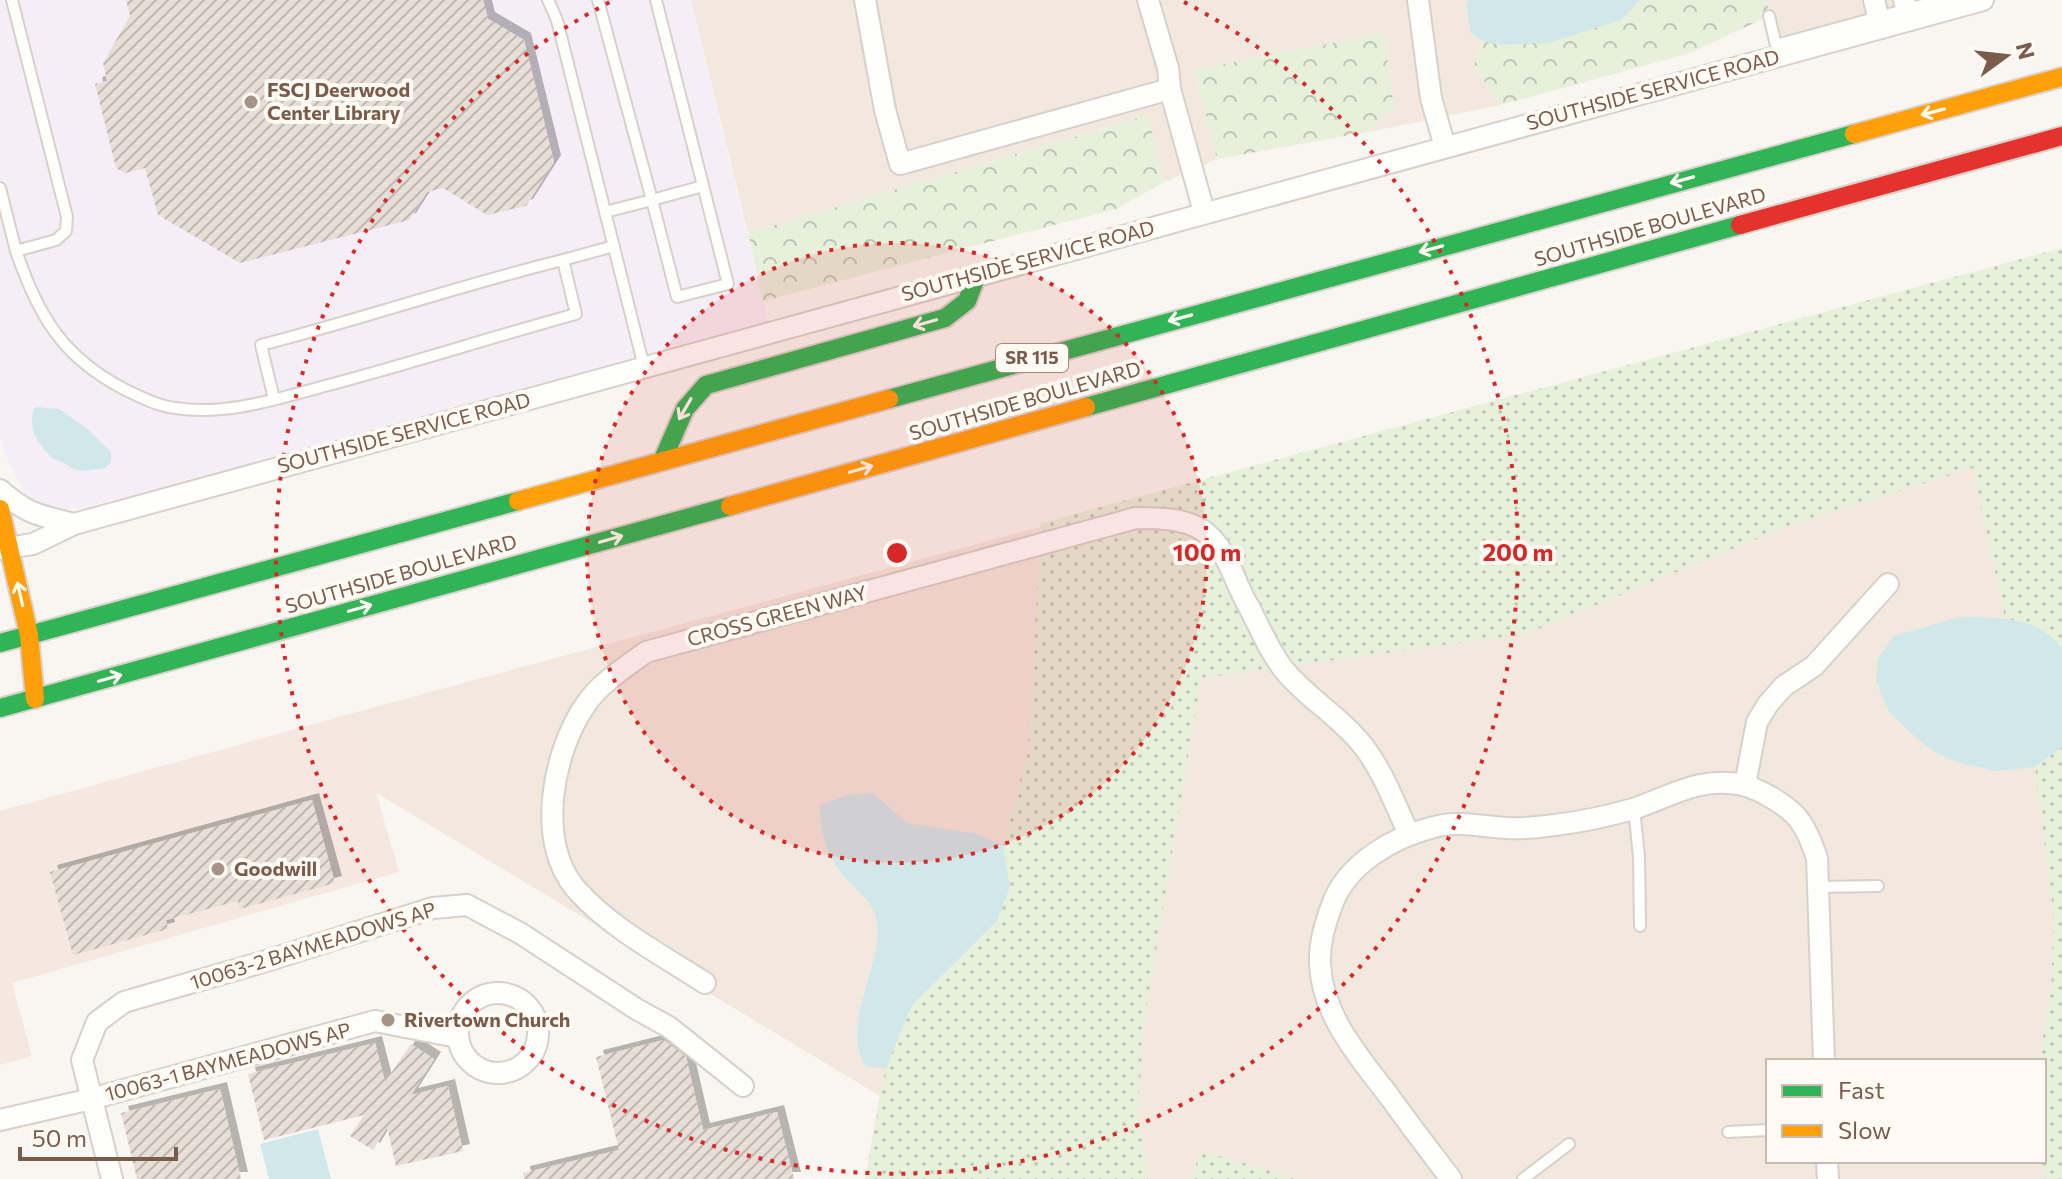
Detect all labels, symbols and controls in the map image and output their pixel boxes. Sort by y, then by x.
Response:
north arrow [1966,16,2046,96]
text: N [2011,39,2041,62]
street label: SOUTHSIDE SERVICE ROAD [1524,44,1782,134]
place label: FSCJ Deerwood Center Library [267,77,410,124]
marker: FSCJ Deerwood Center Library [242,93,260,111]
one-way arrow [1920,105,1946,120]
one-way arrow [1669,174,1695,189]
street label: SOUTHSIDE BOULEVARD [1531,181,1768,271]
street label: SOUTHSIDE SERVICE ROAD [899,215,1157,305]
one-way arrow [1419,242,1445,257]
one-way arrow [1168,311,1194,326]
one-way arrow [912,316,938,331]
road number: SR 115 [996,344,1068,372]
street label: SOUTHSIDE BOULEVARD [906,355,1143,445]
street label: SOUTHSIDE SERVICE ROAD [275,387,533,477]
one-way arrow [677,397,692,421]
one-way arrow [848,461,874,476]
street label: SOUTHSIDE BOULEVARD [282,528,519,618]
one-way arrow [597,530,623,545]
text: 100 m [1173,537,1241,566]
text: 200 m [1483,537,1553,566]
centre of rings [883,539,911,567]
street label: CROSS GREEN WAY [684,579,869,651]
one-way arrow [12,582,27,607]
one-way arrow [347,600,373,615]
one-way arrow [96,670,122,685]
place label: Goodwill [234,856,317,880]
marker: Goodwill [209,860,227,878]
street label: 10063-2 BAYMEADOWS AP [187,896,438,994]
place label: Rivertown Church [404,1007,570,1031]
marker: Rivertown Church [379,1011,397,1029]
street label: 10063-1 BAYMEADOWS AP [102,1017,353,1105]
legend [1766,1059,2046,1163]
text: Fast [1838,1075,1885,1104]
scale bar [20,1111,176,1161]
text: Slow [1838,1115,1891,1144]
text: 50 m [32,1123,87,1152]

